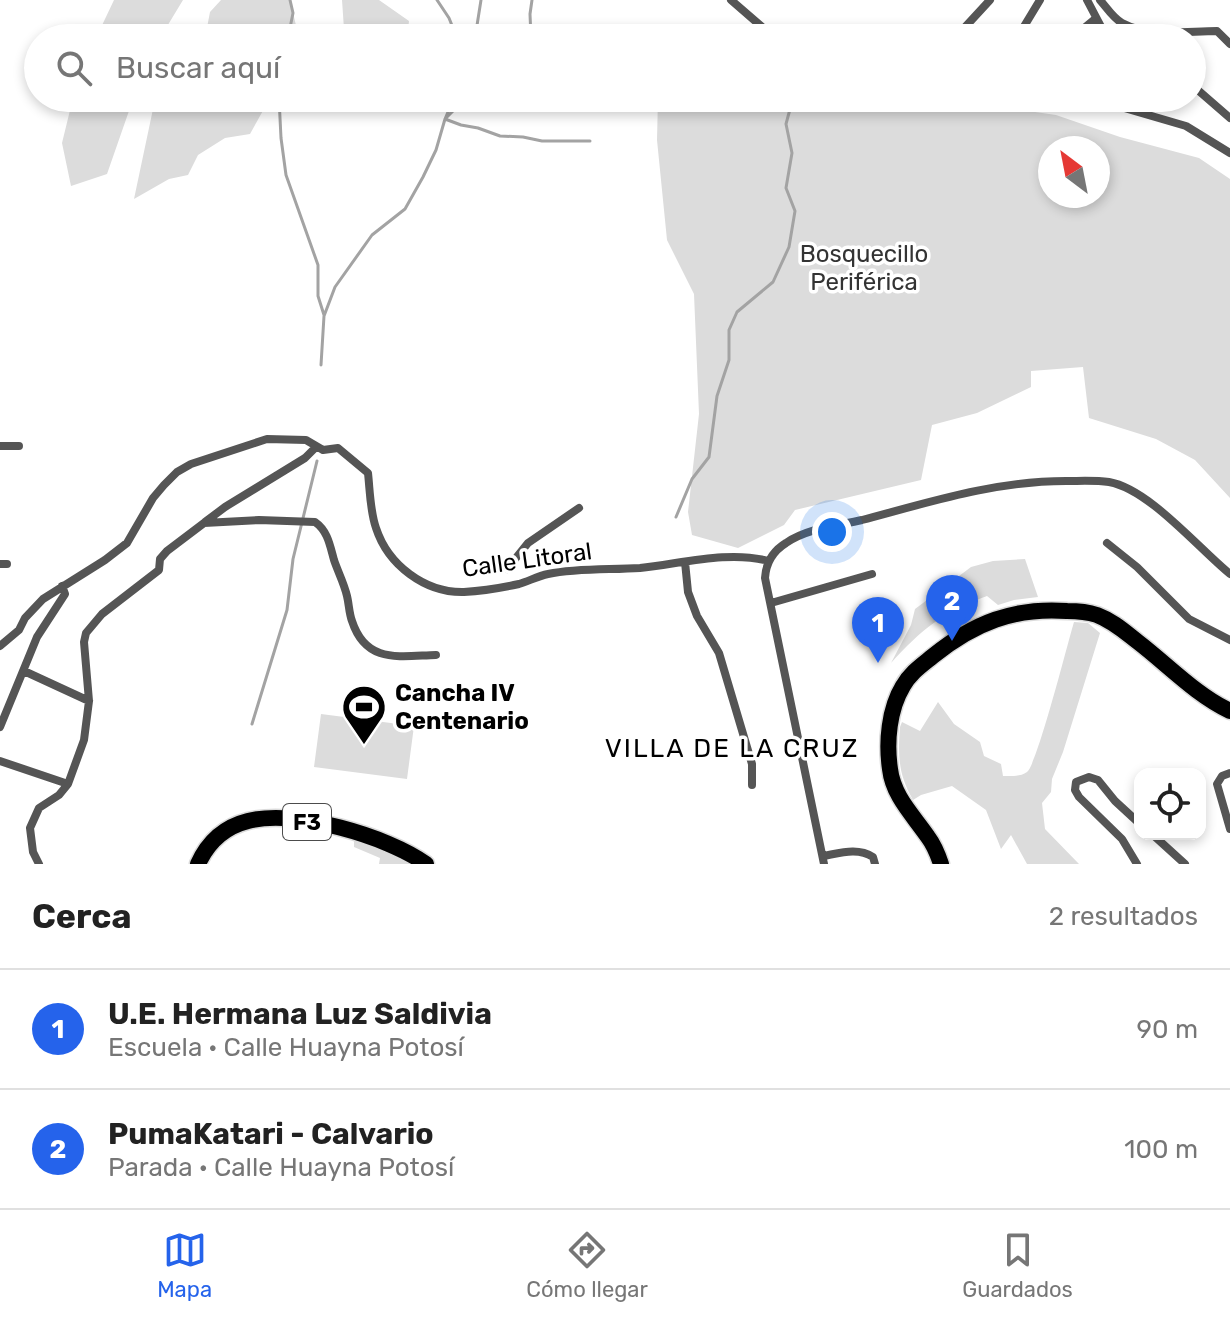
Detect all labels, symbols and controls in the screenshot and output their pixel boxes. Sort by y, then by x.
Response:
search box [24,24,1206,112]
icon: search [52,46,96,90]
text: Buscar aquí [116,50,280,86]
north arrow [1038,136,1110,208]
park label: Bosquecillo Periférica [800,240,928,296]
your location [812,512,852,552]
street label: Calle Litoral [460,537,594,583]
pin: 2 [926,575,978,641]
pin: 1 [852,597,904,663]
place label: Cancha IV Centenario [395,679,529,735]
sports icon: Cancha IV Centenario [340,683,388,746]
district label: VILLA DE LA CRUZ [605,733,859,764]
map controls [1134,768,1206,840]
button: locate [1134,768,1206,840]
road number: F3 [283,804,331,840]
text: Cerca [32,896,131,937]
text: 2 resultados [1049,901,1198,932]
text: U.E. Hermana Luz Saldivia [108,996,492,1032]
text: 1 [52,1014,64,1045]
text: 90 m [1137,1014,1198,1045]
text: Escuela · Calle Huayna Potosí [108,1032,464,1063]
text: PumaKatari - Calvario [108,1116,434,1152]
text: 2 [50,1134,66,1165]
text: 100 m [1124,1134,1198,1165]
text: Parada · Calle Huayna Potosí [108,1152,454,1183]
tab: Mapa [157,1228,212,1303]
tab: Cómo llegar [526,1228,648,1303]
tab: Guardados [962,1228,1073,1303]

